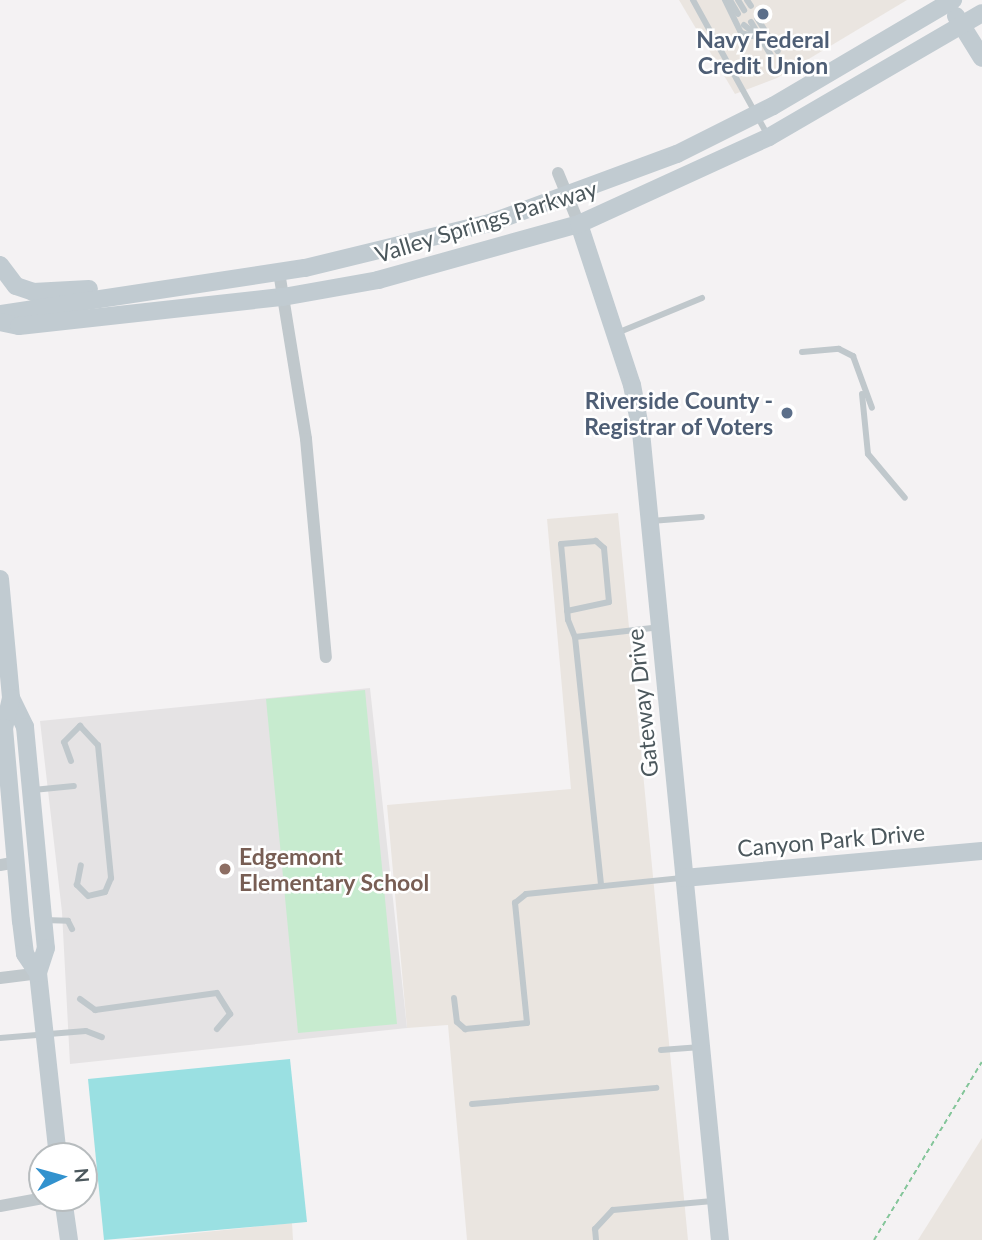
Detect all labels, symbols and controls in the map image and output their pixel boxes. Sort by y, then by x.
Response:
marker: Navy Federal Credit Union [755,6,771,22]
place label: Navy Federal Credit Union [696,25,830,79]
street label: Valley Springs Parkway [371,174,601,268]
place label: Riverside County - Registrar of Voters [582,386,773,440]
marker: Riverside County - Registrar of Voters [779,405,795,421]
street label: Gateway Drive [620,627,664,779]
street label: Canyon Park Drive [736,818,926,862]
place label: Edgemont Elementary School [239,842,430,896]
marker: Edgemont Elementary School [217,861,233,877]
north arrow [28,1142,98,1212]
text: N [70,1167,95,1184]

